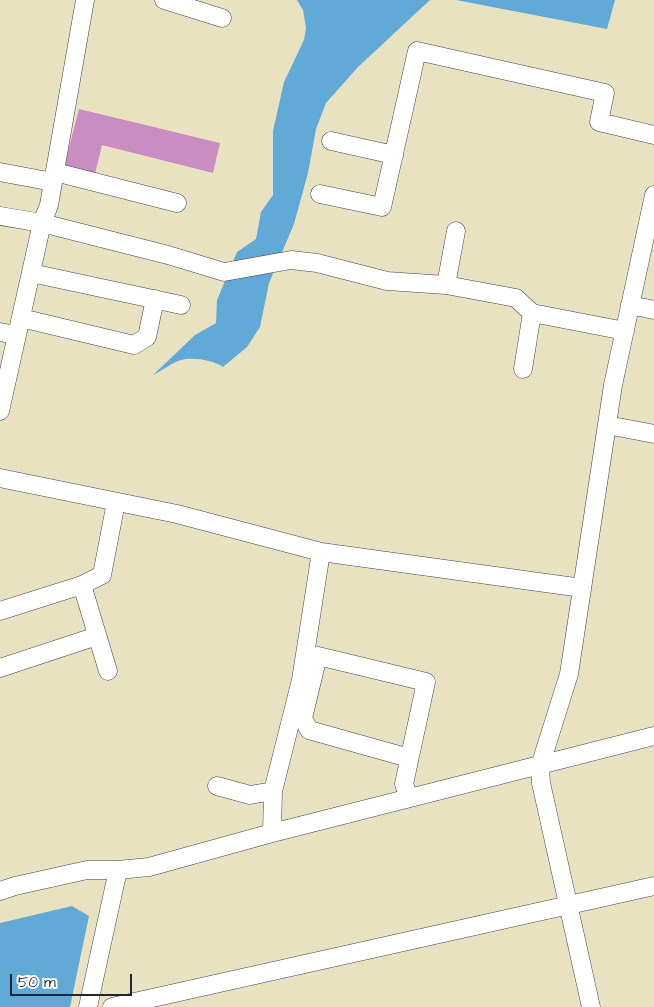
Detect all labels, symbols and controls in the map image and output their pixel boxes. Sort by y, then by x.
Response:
scale bar [12,964,135,996]
text: 50 m [18,972,56,993]

